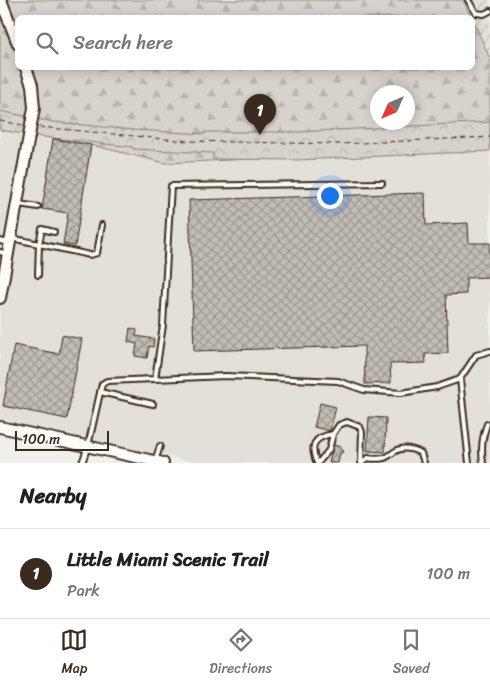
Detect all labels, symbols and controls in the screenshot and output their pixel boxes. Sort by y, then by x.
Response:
search box [15,15,475,70]
text: Search here [73,26,173,59]
icon: search [33,29,61,57]
north arrow [370,85,415,130]
pin: 1 [244,94,276,135]
your location [317,183,343,209]
text: 100 m [22,427,60,452]
scale bar [15,428,109,451]
text: Nearby [20,477,86,515]
text: Little Miami Scenic Trail [67,543,269,576]
text: 1 [33,559,39,588]
text: 100 m [426,559,470,588]
text: Park [67,576,100,605]
tab: Map [60,626,88,681]
tab: Directions [209,626,272,681]
tab: Saved [393,626,430,681]

